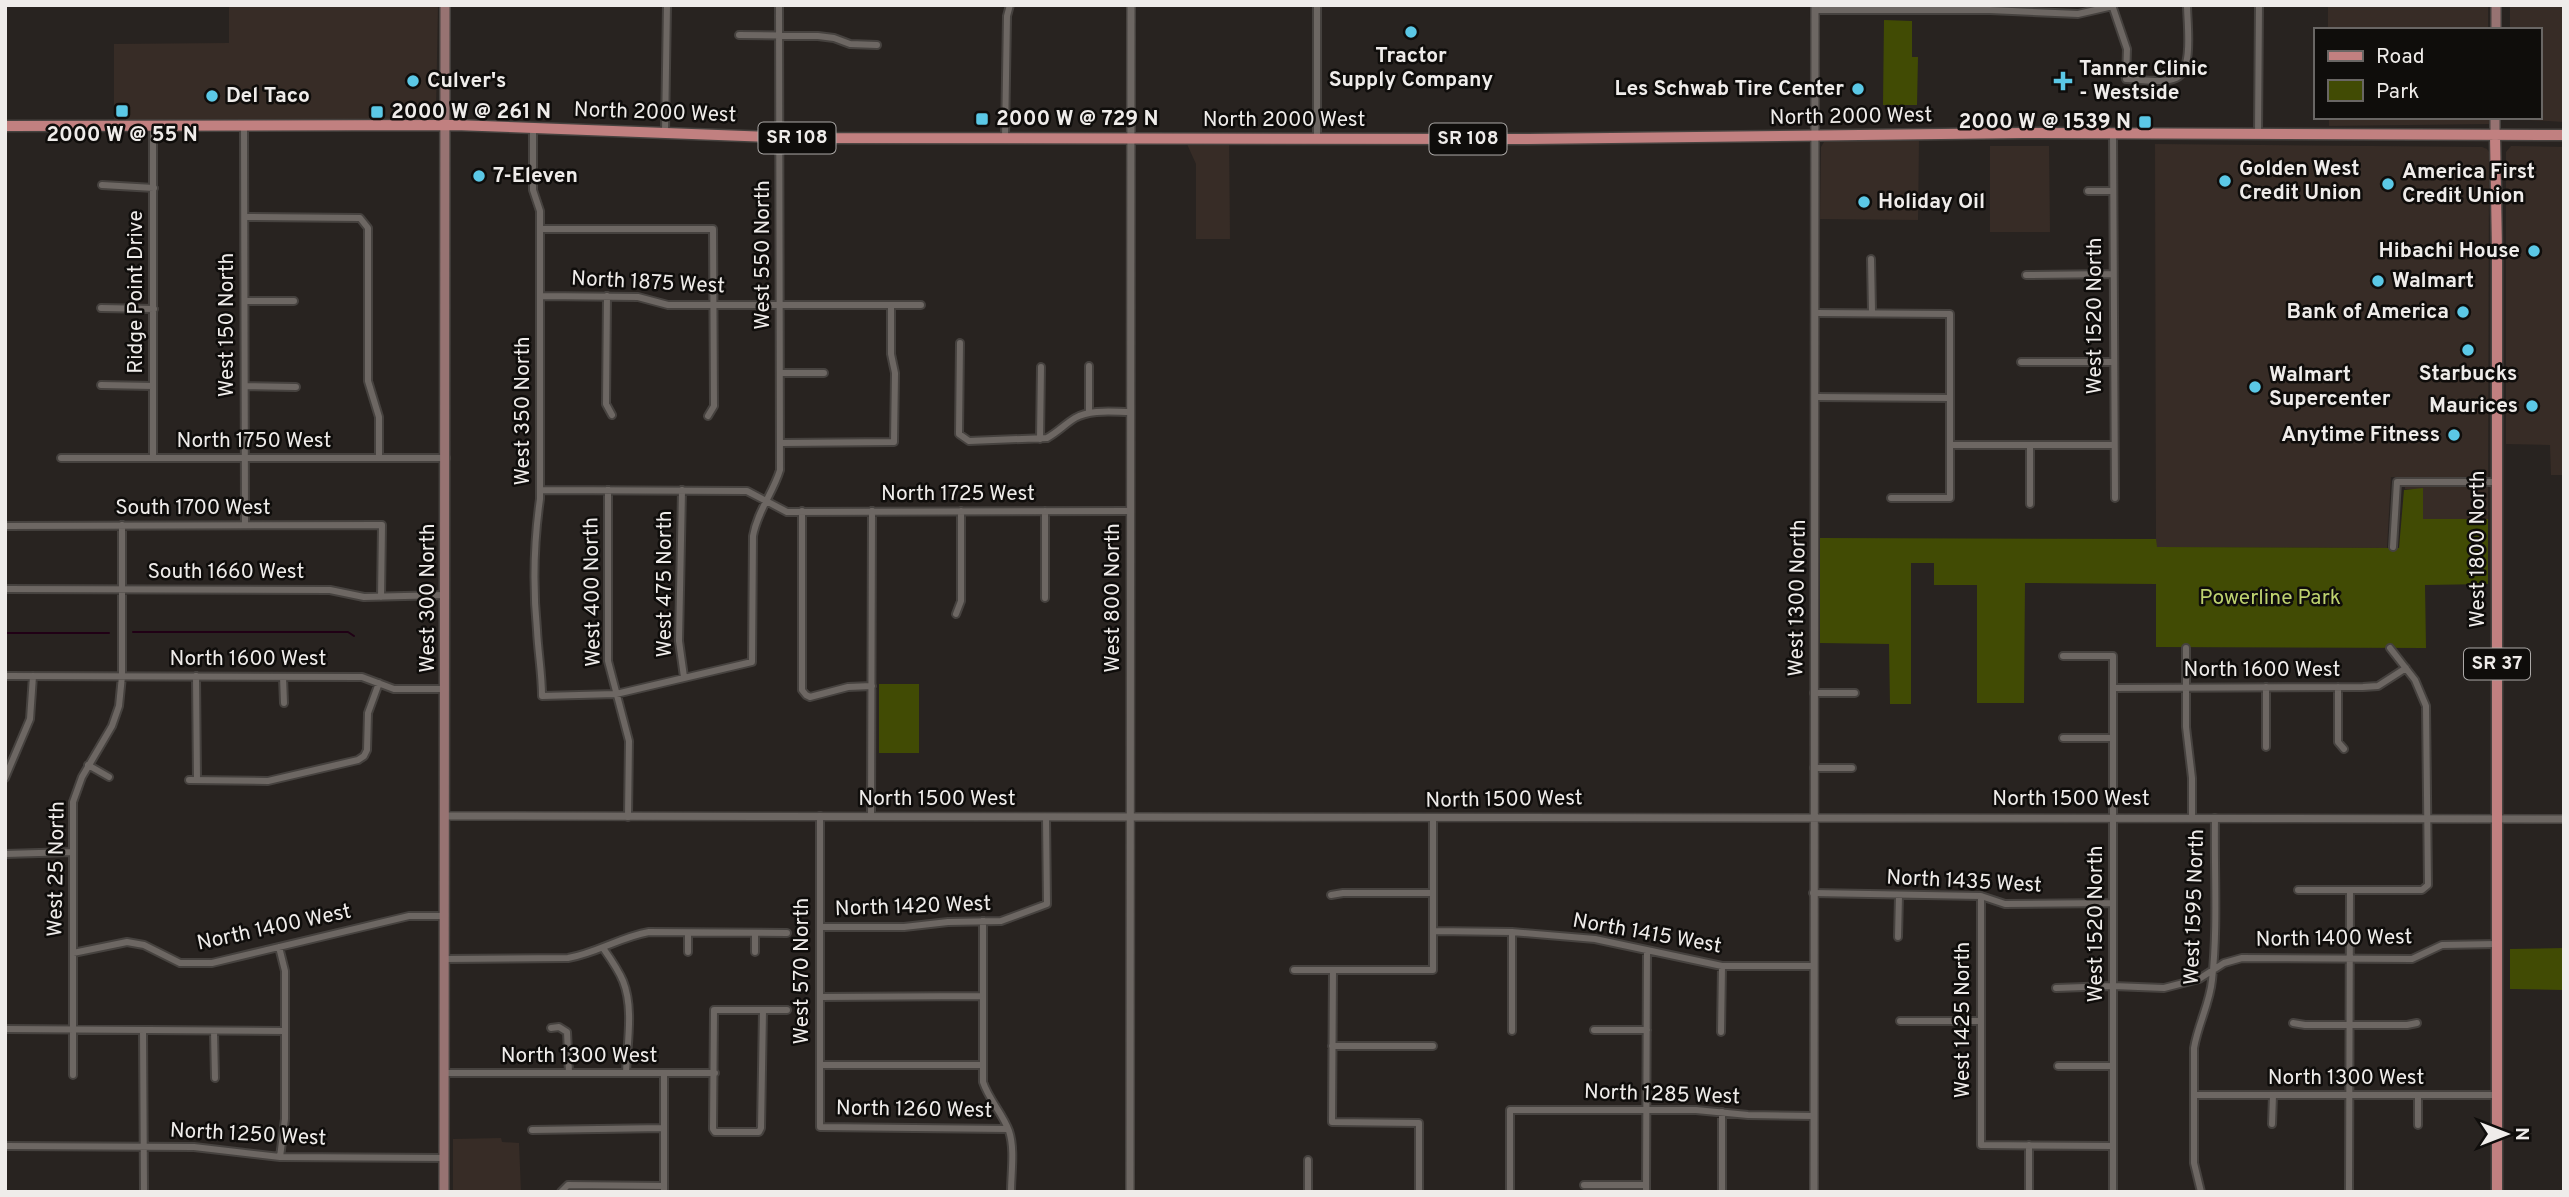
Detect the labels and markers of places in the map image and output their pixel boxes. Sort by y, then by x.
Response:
marker: Tractor Supply Company [1403,24,1419,40]
place label: Tractor Supply Company [1329,43,1493,94]
place label: Tanner Clinic - Westside [2079,56,2208,107]
place label: Culver's [427,68,506,95]
marker: Tanner Clinic - Westside [2053,71,2073,91]
marker: Culver's [405,73,421,89]
place label: Les Schwab Tire Center [1615,76,1844,103]
marker: Les Schwab Tire Center [1850,81,1866,97]
place label: Del Taco [226,83,310,110]
marker: Del Taco [204,88,220,104]
place label: 2000 W @ 261 N [391,99,551,126]
marker: 2000 W @ 55 N [114,103,130,119]
marker: 2000 W @ 261 N [369,104,385,120]
place label: 2000 W @ 729 N [996,106,1159,133]
place label: 2000 W @ 1539 N [1958,109,2131,136]
marker: 2000 W @ 729 N [974,111,990,127]
marker: 2000 W @ 1539 N [2137,114,2153,130]
place label: 2000 W @ 55 N [46,122,198,149]
place label: Golden West Credit Union [2239,156,2362,207]
place label: America First Credit Union [2402,159,2535,210]
place label: 7-Eleven [493,163,578,190]
marker: 7-Eleven [471,168,487,184]
marker: Golden West Credit Union [2217,173,2233,189]
marker: America First Credit Union [2380,176,2396,192]
place label: Holiday Oil [1878,189,1985,216]
marker: Holiday Oil [1856,194,1872,210]
place label: Hibachi House [2379,238,2520,265]
marker: Hibachi House [2526,243,2542,259]
place label: Walmart [2392,268,2474,295]
marker: Walmart [2370,273,2386,289]
place label: Bank of America [2287,299,2449,326]
marker: Bank of America [2455,304,2471,320]
marker: Starbucks [2460,342,2476,358]
place label: Starbucks [2419,361,2517,388]
place label: Walmart Supercenter [2269,362,2391,413]
marker: Walmart Supercenter [2247,379,2263,395]
place label: Maurices [2429,393,2518,420]
marker: Maurices [2524,398,2540,414]
place label: Anytime Fitness [2281,422,2440,449]
marker: Anytime Fitness [2446,427,2462,443]

